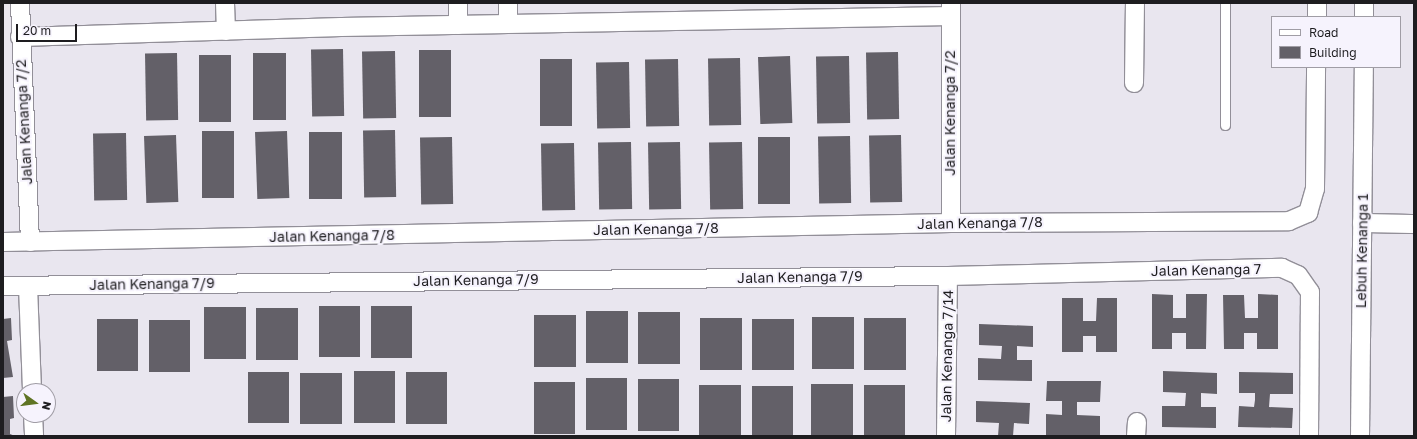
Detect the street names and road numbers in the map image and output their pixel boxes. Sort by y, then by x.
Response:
street label: Jalan Kenanga 7/2 [942,50,958,176]
street label: Jalan Kenanga 7/2 [12,59,36,185]
street label: Lebuh Kenanga 1 [1353,194,1371,308]
street label: Jalan Kenanga 7/8 [917,214,1043,232]
street label: Jalan Kenanga 7/8 [593,220,719,238]
street label: Jalan Kenanga 7/8 [269,227,395,245]
street label: Jalan Kenanga 7 [1151,261,1261,279]
street label: Jalan Kenanga 7/9 [737,268,863,286]
street label: Jalan Kenanga 7/9 [413,271,539,289]
street label: Jalan Kenanga 7/9 [89,275,215,293]
street label: Jalan Kenanga 7/14 [937,290,957,422]

